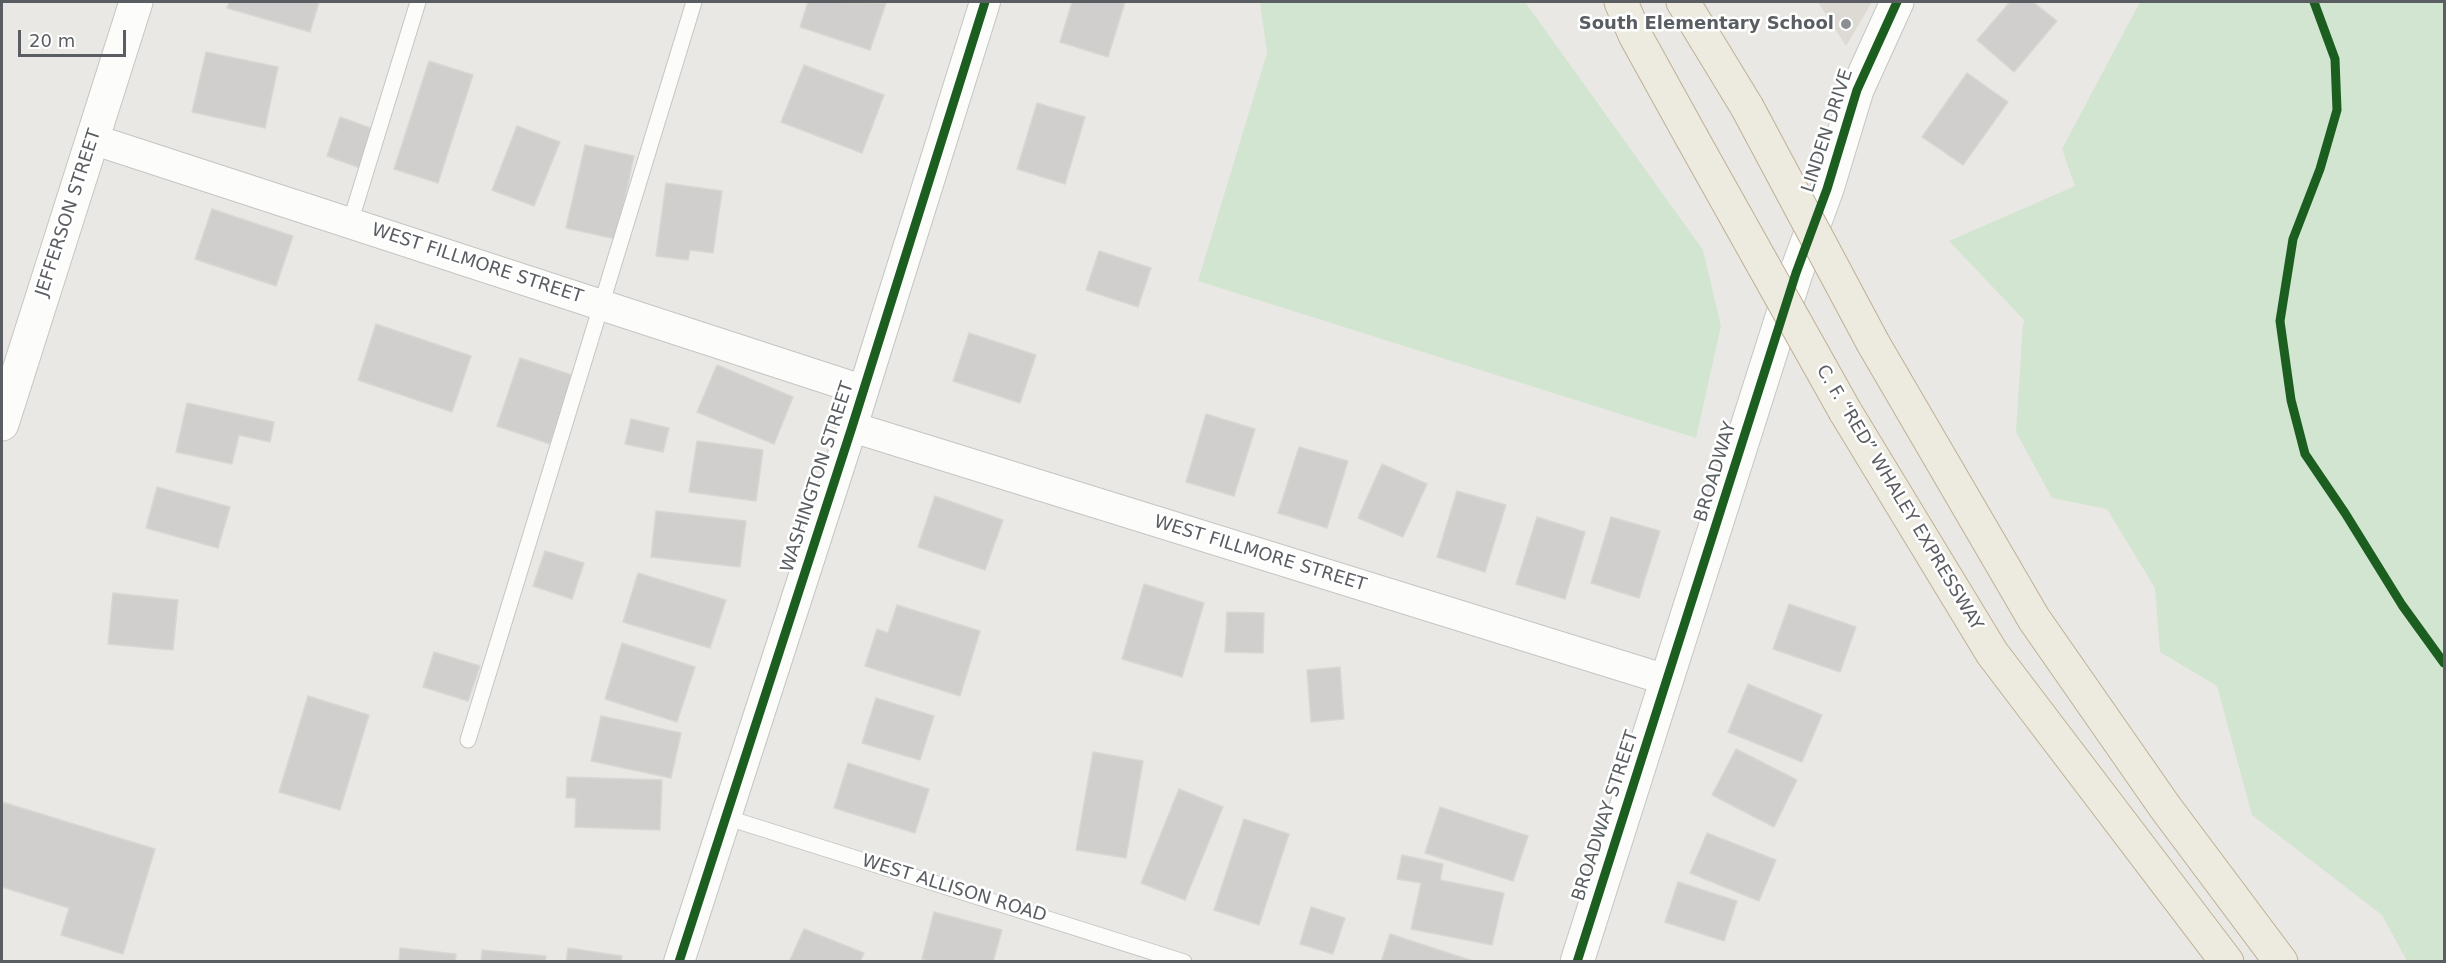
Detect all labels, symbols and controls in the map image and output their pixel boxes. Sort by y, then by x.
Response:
place label: South Elementary School [1579,13,1834,35]
marker: South Elementary School [1839,17,1853,31]
scale bar [21,18,129,56]
text: 20 m [29,30,75,51]
street label: LINDEN DRIVE [1798,67,1858,195]
street label: JEFFERSON STREET [32,127,106,299]
street label: WEST FILLMORE STREET [369,220,585,308]
street label: C. F. “RED” WHALEY EXPRESSWAY [1811,361,1987,635]
street label: WASHINGTON STREET [777,379,859,575]
street label: BROADWAY [1691,419,1741,525]
street label: WEST FILLMORE STREET [1151,511,1369,597]
street label: BROADWAY STREET [1568,728,1644,904]
street label: WEST ALLISON ROAD [859,851,1049,927]

